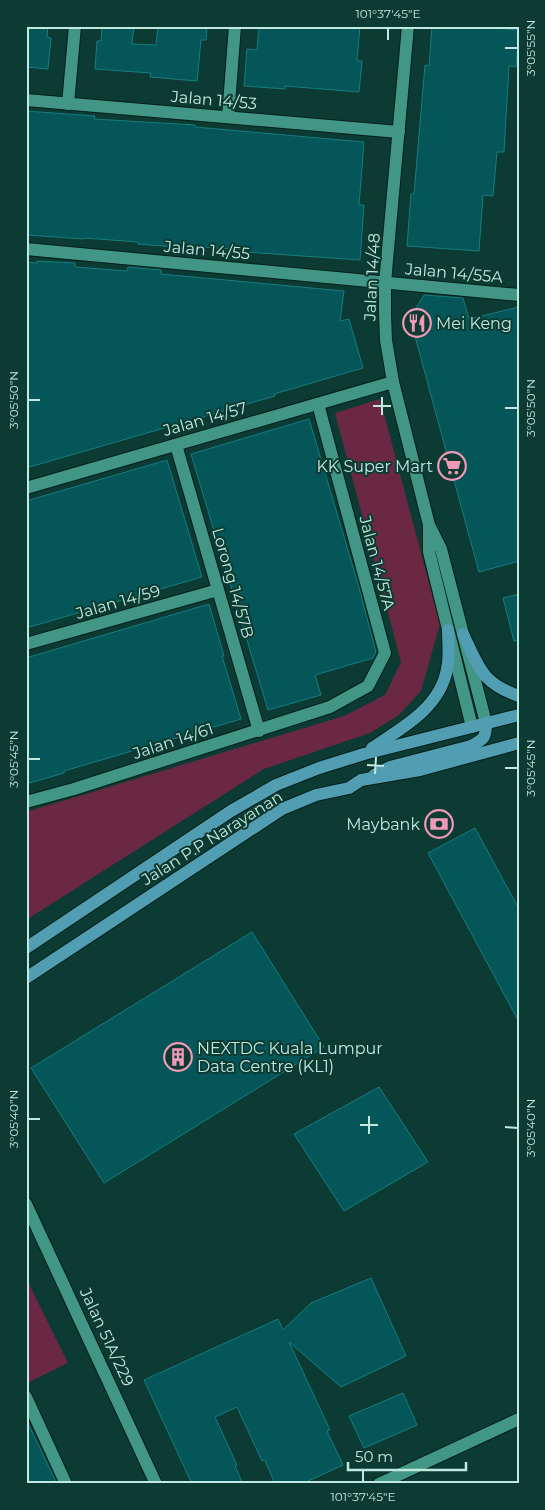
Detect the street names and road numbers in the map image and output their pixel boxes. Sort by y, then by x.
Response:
street label: Jalan 14/53 [169,87,258,113]
street label: Jalan 14/48 [360,232,384,323]
street label: Jalan 14/55 [162,237,251,263]
street label: Jalan 14/55A [403,259,504,287]
street label: Jalan 14/57 [160,398,249,440]
street label: Jalan 14/57A [355,513,399,613]
street label: Lorong 14/57B [208,526,258,640]
street label: Jalan 14/59 [73,581,163,623]
street label: Jalan 14/61 [129,719,216,763]
street label: Jalan P.P Narayanan [137,787,286,890]
street label: Jalan 51A/229 [76,1284,138,1389]

